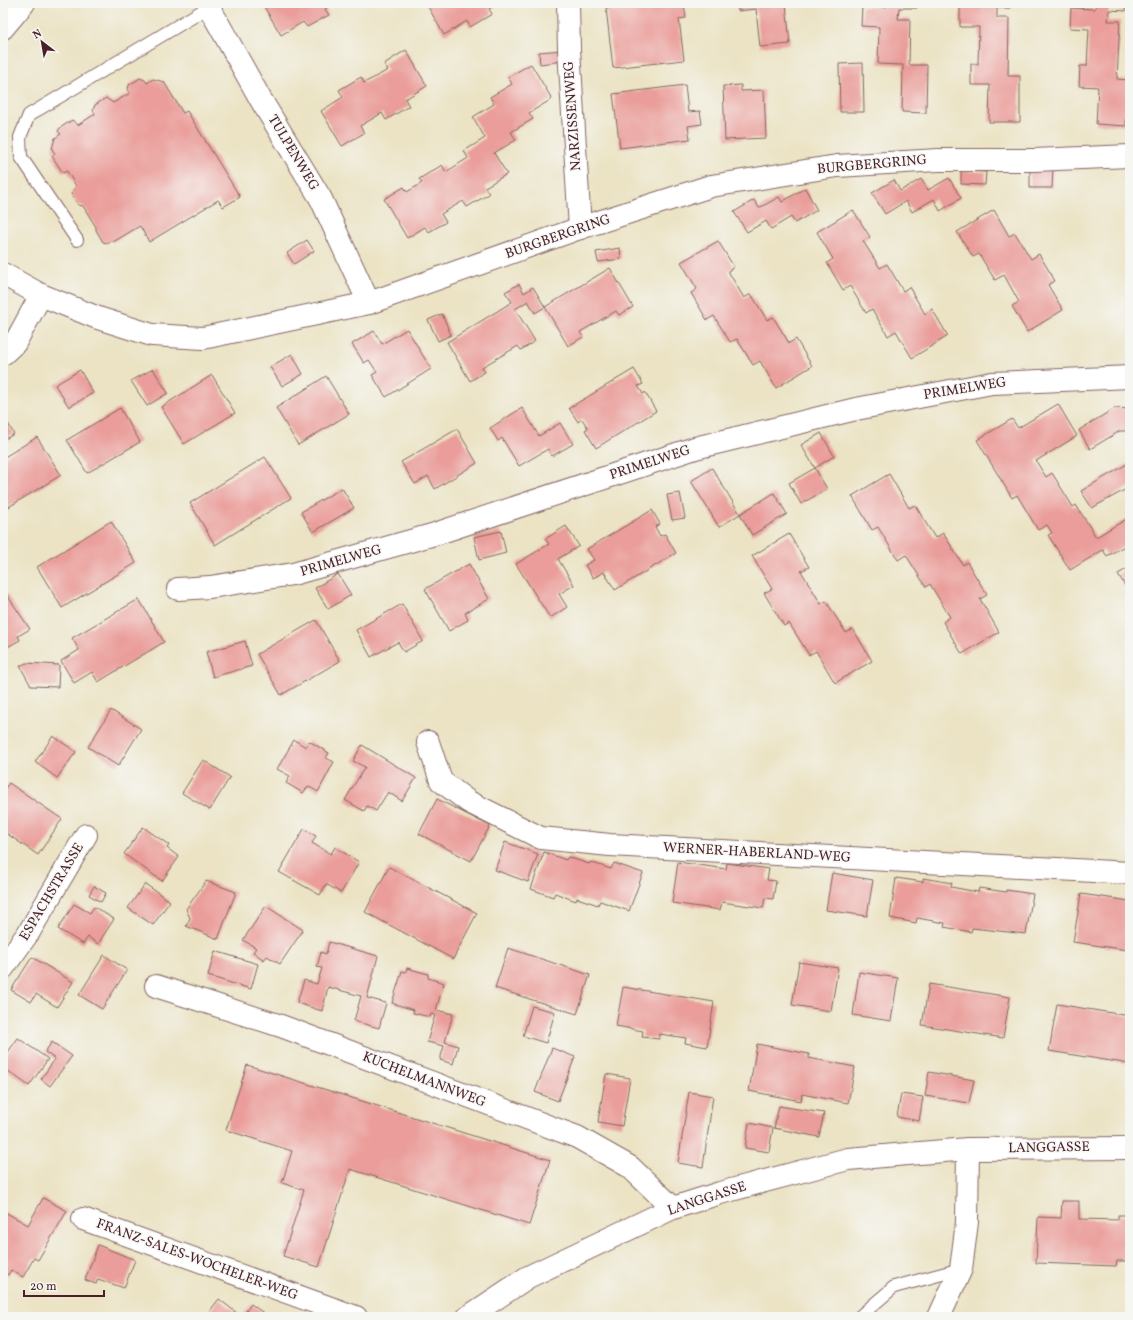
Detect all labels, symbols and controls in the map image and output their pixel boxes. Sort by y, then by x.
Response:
north arrow [22,22,62,62]
text: N [30,26,45,43]
street label: NARZISSENWEG [560,60,586,172]
street label: TULPENWEG [263,112,323,194]
street label: BURGBERGRING [816,151,928,179]
street label: BURGBERGRING [503,210,613,264]
street label: PRIMELWEG [922,373,1008,405]
street label: PRIMELWEG [607,441,693,485]
street label: PRIMELWEG [298,540,384,582]
street label: ESPACHSTRASSE [15,839,89,945]
street label: WERNER-HABERLAND-WEG [662,839,852,867]
street label: KUCHELMANNWEG [360,1048,488,1112]
street label: LANGGASSE [1008,1138,1090,1158]
street label: LANGGASSE [665,1177,749,1221]
street label: FRANZ-SALES-WOCHELER-WEG [94,1215,300,1305]
scale bar [24,1272,104,1298]
text: 20 m [30,1279,57,1295]

